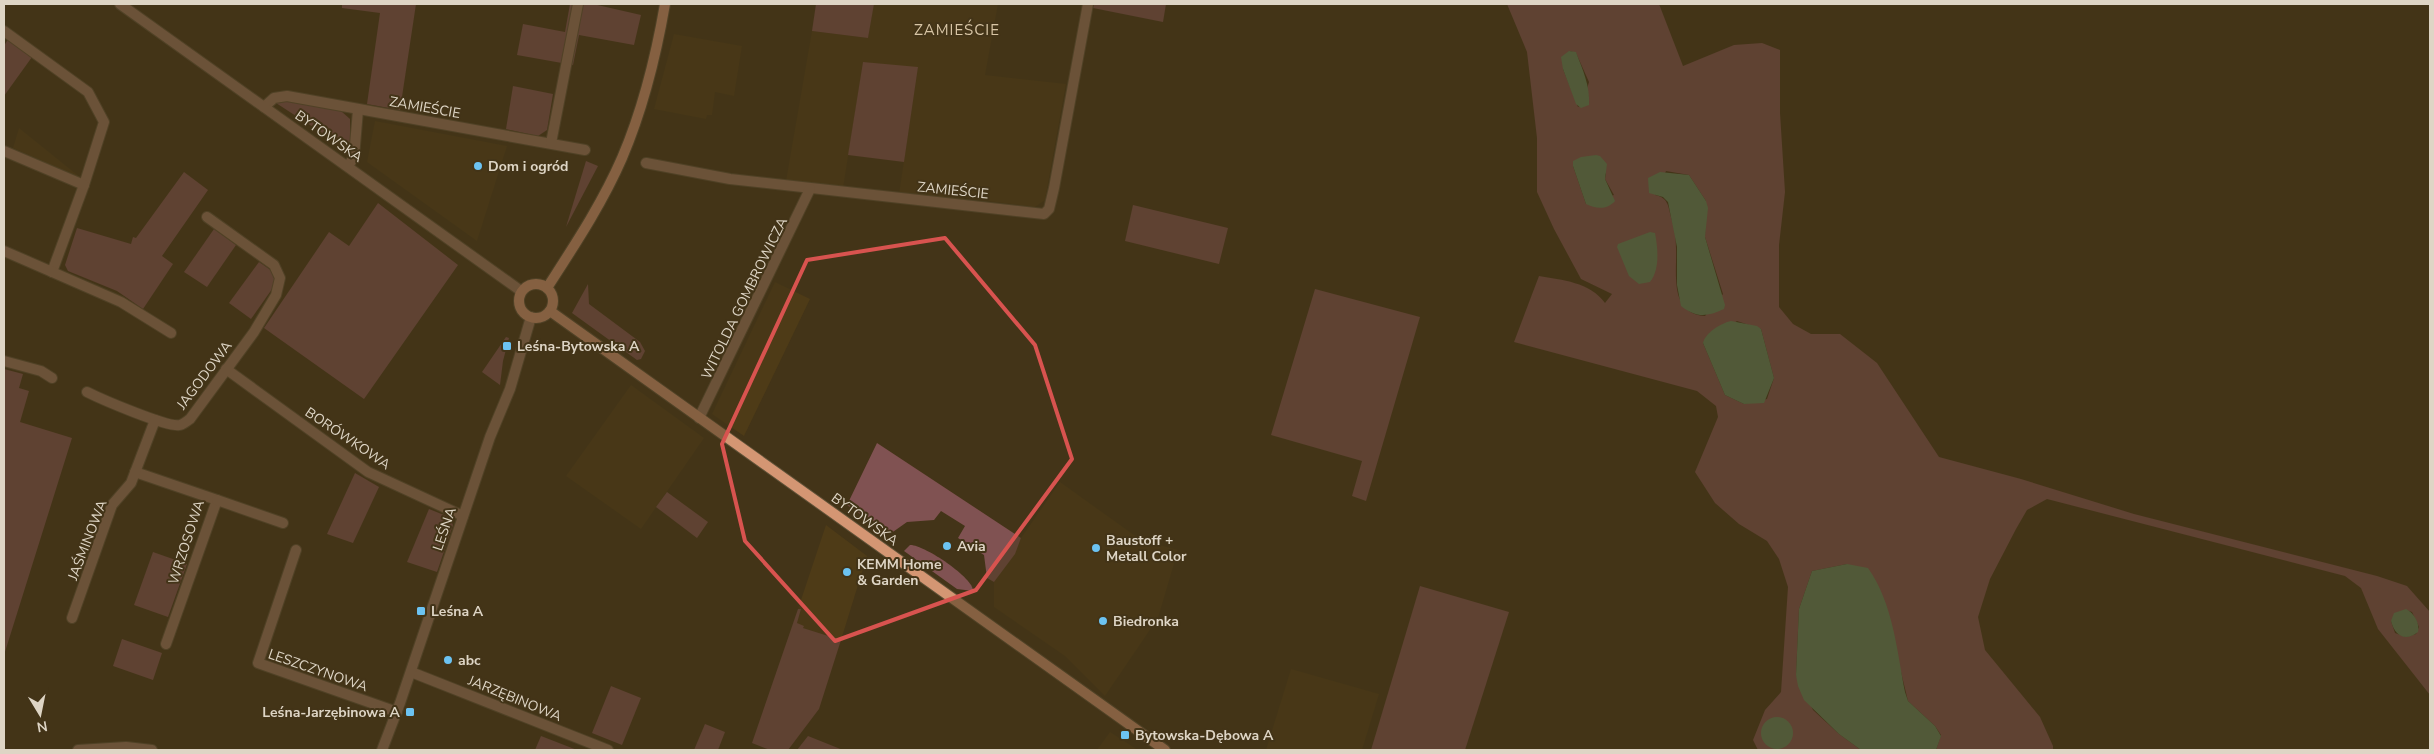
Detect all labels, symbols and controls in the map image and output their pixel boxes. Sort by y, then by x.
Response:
district label: ZAMIEŚCIE [914,19,1000,40]
street label: ZAMIEŚCIE [388,92,462,123]
street label: BYTOWSKA [291,106,366,167]
place label: Dom i ogród [488,157,569,176]
marker: Dom i ogród [472,160,484,172]
street label: ZAMIEŚCIE [916,177,990,204]
street label: WITOLDA GOMBROWICZA [697,214,792,382]
street label: JAGODOWA [172,337,236,414]
place label: Leśna-Bytowska A [517,337,640,356]
marker: Leśna-Bytowska A [501,340,513,352]
street label: BORÓWKOWA [301,403,394,474]
street label: BYTOWSKA [827,489,902,550]
street label: JAŚMINOWA [63,497,111,584]
street label: WRZOSOWA [164,498,209,587]
street label: LEŚNA [428,505,461,553]
place label: Baustoff + Metall Color [1106,531,1187,566]
place label: Avia [957,537,986,556]
marker: Avia [941,540,953,552]
marker: Baustoff + Metall Color [1090,542,1102,554]
place label: KEMM Home & Garden [857,555,942,590]
marker: KEMM Home & Garden [841,566,853,578]
place label: Leśna A [431,602,484,621]
marker: Leśna A [415,605,427,617]
place label: Biedronka [1113,612,1179,631]
marker: Biedronka [1097,615,1109,627]
street label: LESZCZYNOWA [266,645,370,696]
place label: abc [458,651,481,670]
marker: abc [442,654,454,666]
street label: JARZĘBINOWA [464,671,564,726]
north arrow [15,689,65,739]
place label: Leśna-Jarzębinowa A [262,703,401,722]
marker: Leśna-Jarzębinowa A [404,706,416,718]
text: N [35,716,49,737]
place label: Bytowska-Dębowa A [1135,726,1274,745]
marker: Bytowska-Dębowa A [1119,729,1131,741]

